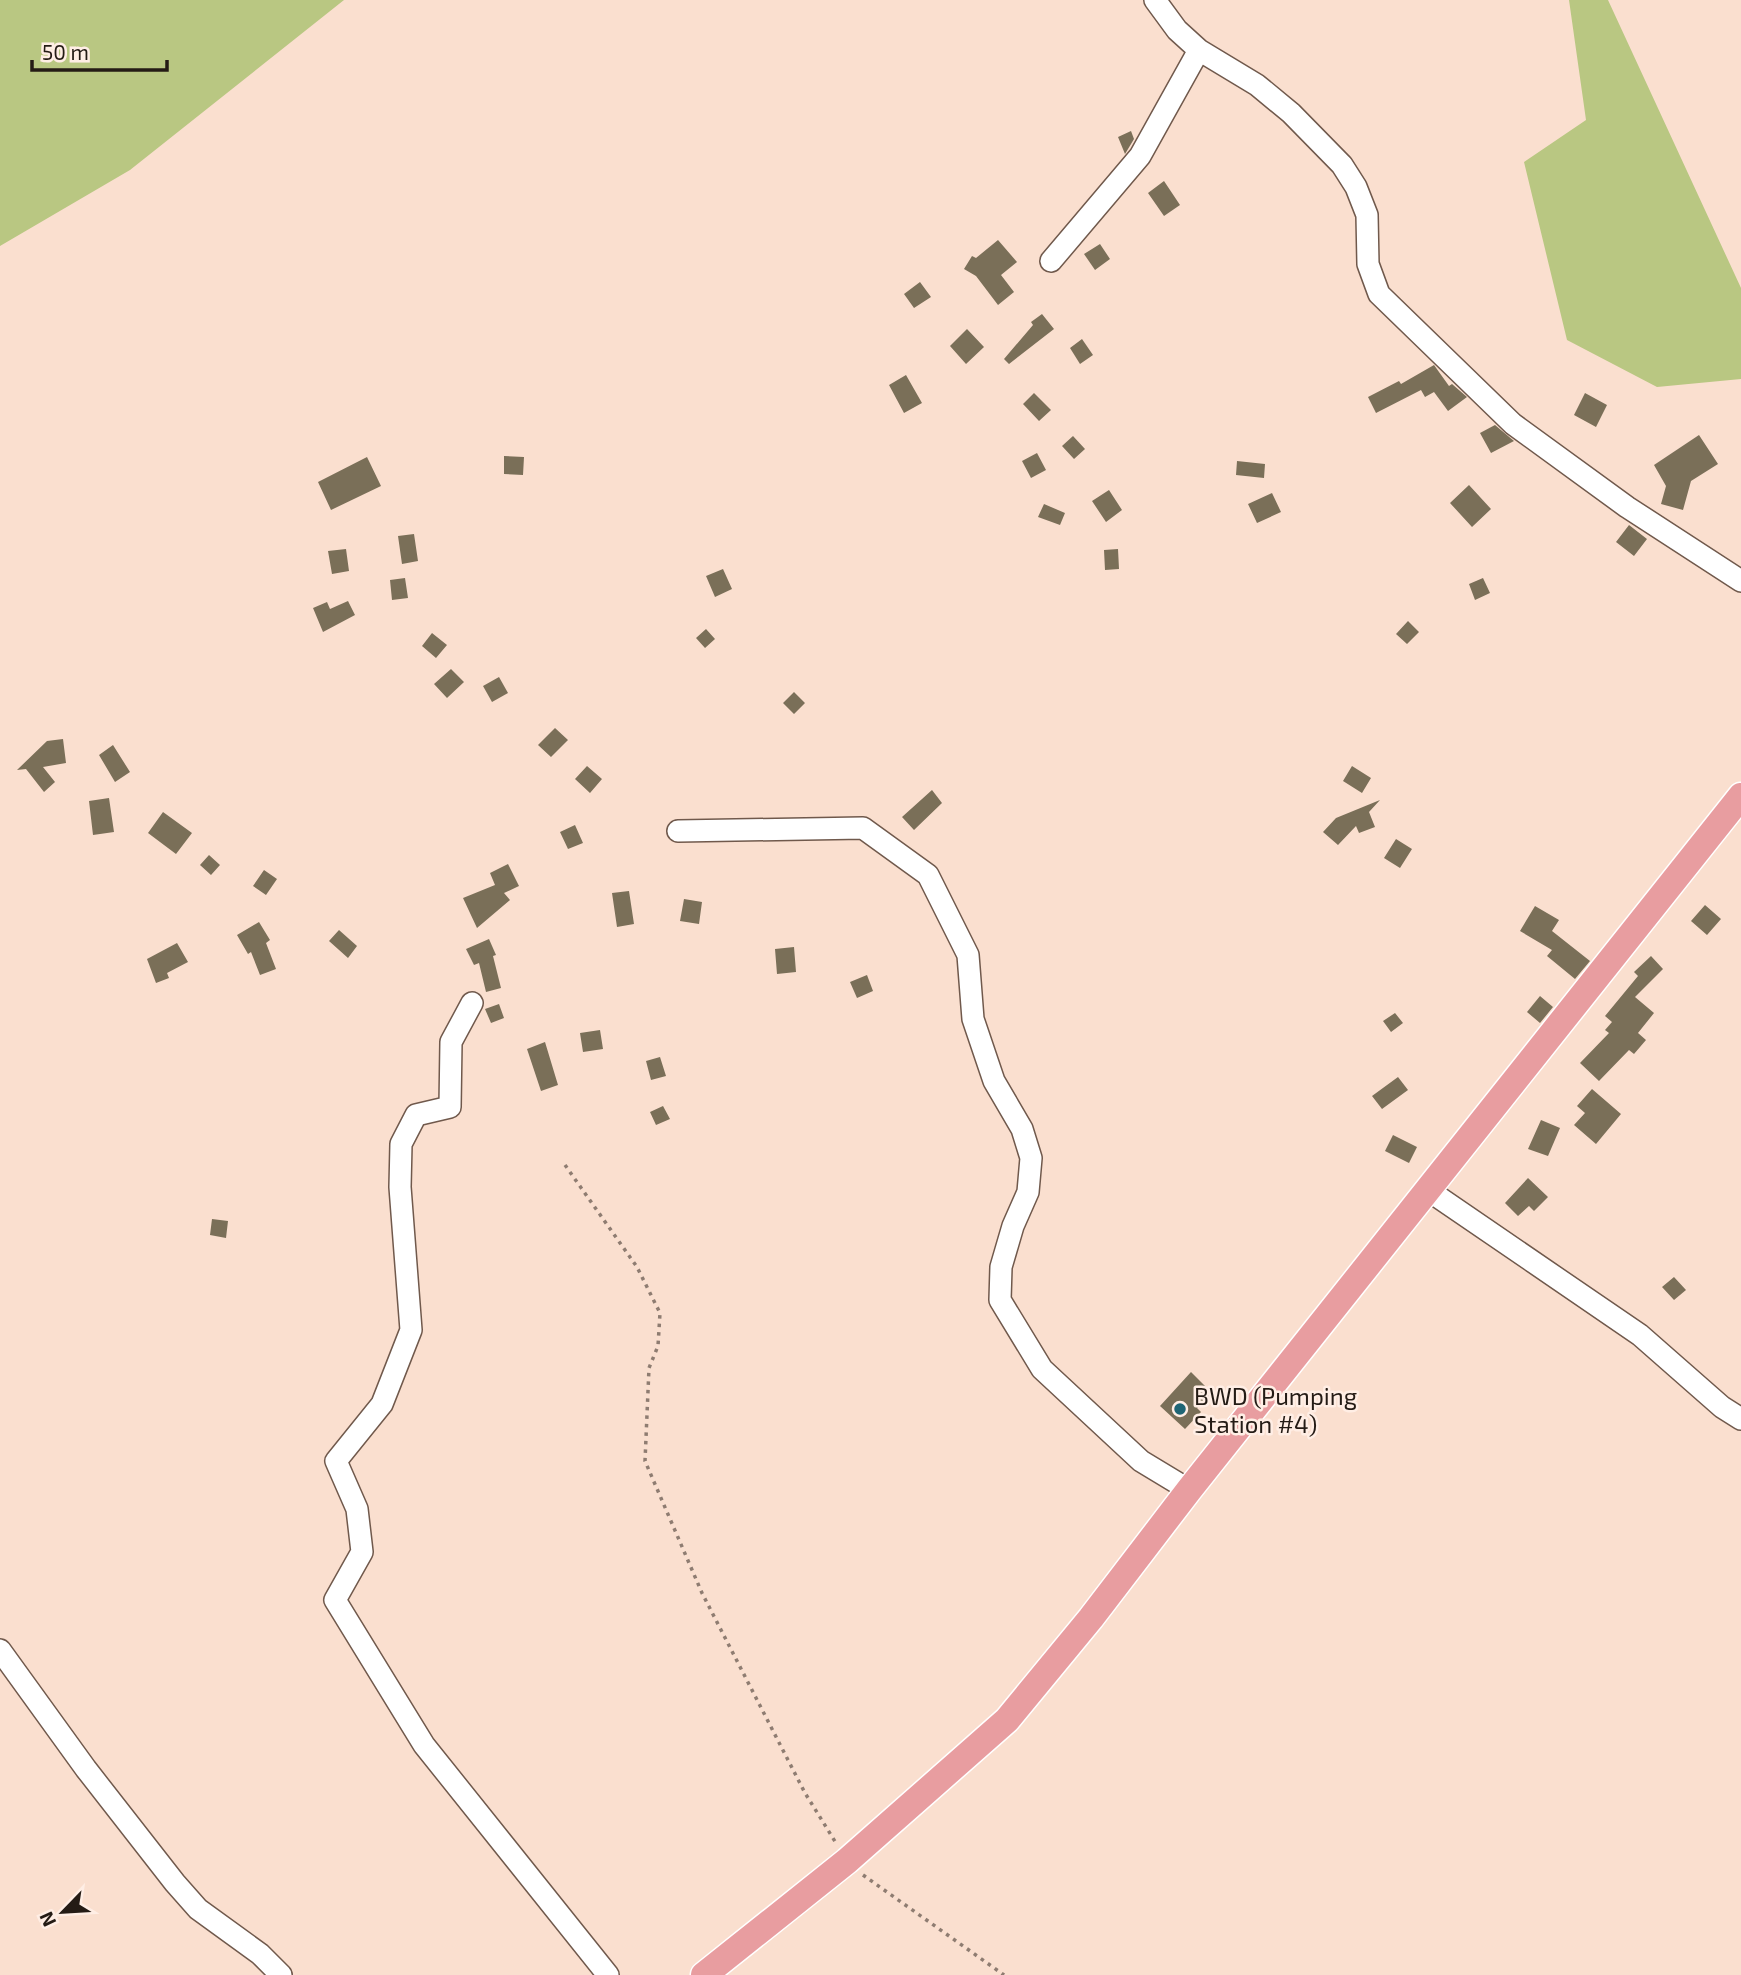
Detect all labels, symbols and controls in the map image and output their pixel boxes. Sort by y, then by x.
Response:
scale bar [32,28,166,72]
text: 50 m [42,39,89,64]
place label: BWD (Pumping Station #4) [1194,1381,1357,1438]
marker: BWD (Pumping Station #4) [1172,1401,1188,1417]
north arrow [28,1877,98,1947]
text: N [34,1908,60,1930]

